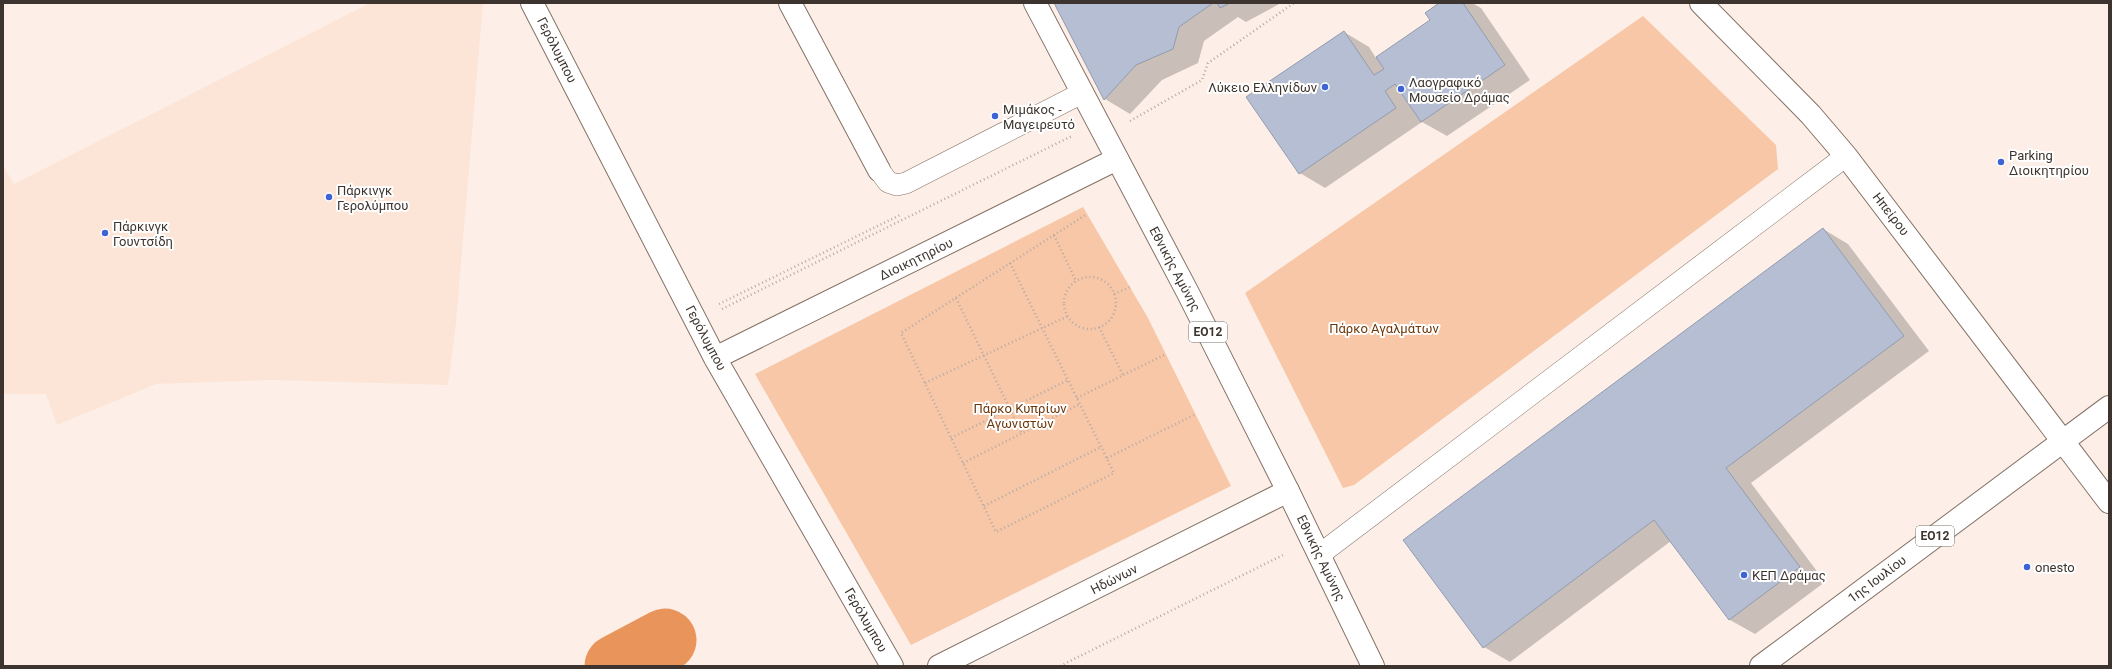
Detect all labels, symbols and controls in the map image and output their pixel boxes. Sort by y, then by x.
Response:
street label: Γερόλυμπου [534,15,580,85]
place label: Λαογραφικό Μουσείο Δράμας [1409,75,1510,105]
place label: Λύκειο Ελληνίδων [1208,80,1318,95]
marker: Λύκειο Ελληνίδων [1320,82,1330,92]
marker: Λαογραφικό Μουσείο Δράμας [1396,84,1406,94]
place label: Μιμάκος - Μαγειρευτό [1003,102,1075,132]
marker: Μιμάκος - Μαγειρευτό [990,111,1000,121]
place label: Parking Διοικητηρίου [2009,148,2089,178]
marker: Parking Διοικητηρίου [1996,157,2006,167]
place label: Πάρκινγκ Γερολύμπου [337,183,408,213]
street label: Ηπείρου [1870,190,1912,238]
marker: Πάρκινγκ Γερολύμπου [324,192,334,202]
place label: Πάρκινγκ Γουντσίδη [113,219,173,249]
street label: Εθνικής Αμύνης [1146,224,1204,314]
marker: Πάρκινγκ Γουντσίδη [100,228,110,238]
street label: Διοικητηρίου [877,235,955,283]
street label: Γερόλυμπου [683,303,729,373]
park label: Πάρκο Αγαλμάτων [1329,321,1439,336]
road number: ΕΟ12 [1189,322,1227,342]
park label: Πάρκο Κυπρίων Αγωνιστών [973,401,1067,431]
street label: Εθνικής Αμύνης [1294,513,1348,603]
road number: ΕΟ12 [1916,526,1954,546]
street label: 1ης Ιουλίου [1845,552,1909,606]
place label: onesto [2035,560,2075,575]
street label: Ηδώνων [1088,561,1141,597]
marker: onesto [2022,562,2032,572]
place label: ΚΕΠ Δράμας [1752,568,1826,583]
marker: ΚΕΠ Δράμας [1739,570,1749,580]
street label: Γερόλυμπου [842,585,890,655]

